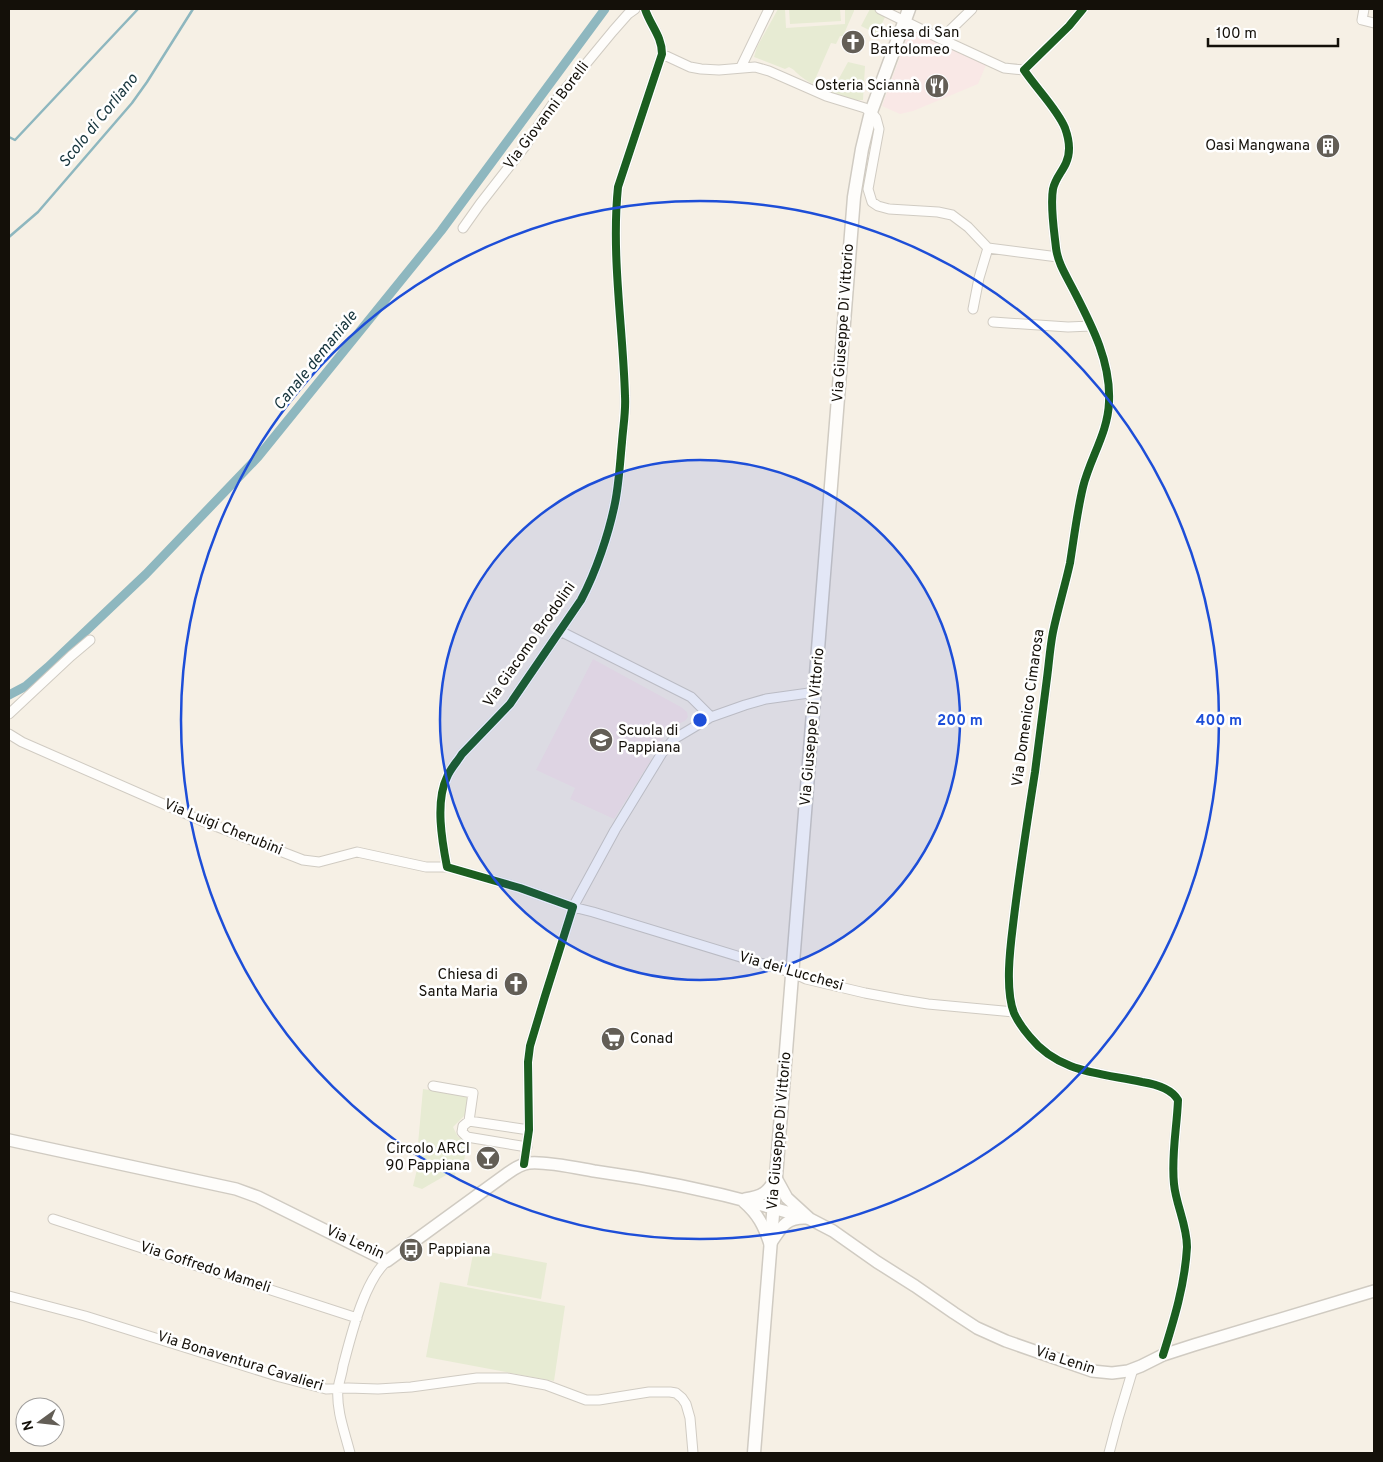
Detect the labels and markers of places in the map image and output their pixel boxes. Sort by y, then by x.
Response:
place label: Chiesa di San Bartolomeo [870,24,959,60]
church icon: Chiesa di San Bartolomeo [840,29,866,55]
restaurant icon: Osteria Sciannà [924,73,950,99]
place label: Osteria Sciannà [815,77,920,96]
building icon: Oasi Mangwana [1315,133,1341,159]
place label: Oasi Mangwana [1205,137,1310,156]
centre of rings [691,711,709,729]
place label: Scuola di Pappiana [618,722,680,758]
school or university icon: Scuola di Pappiana [588,727,614,753]
place label: Chiesa di Santa Maria [419,966,498,1002]
church icon: Chiesa di Santa Maria [503,971,529,997]
supermarket icon: Conad [600,1026,626,1052]
place label: Conad [630,1030,673,1049]
place label: Circolo ARCI 90 Pappiana [386,1140,470,1176]
bar icon: Circolo ARCI 90 Pappiana [475,1145,501,1171]
bus stop icon: Pappiana [398,1237,424,1263]
place label: Pappiana [428,1241,490,1260]

